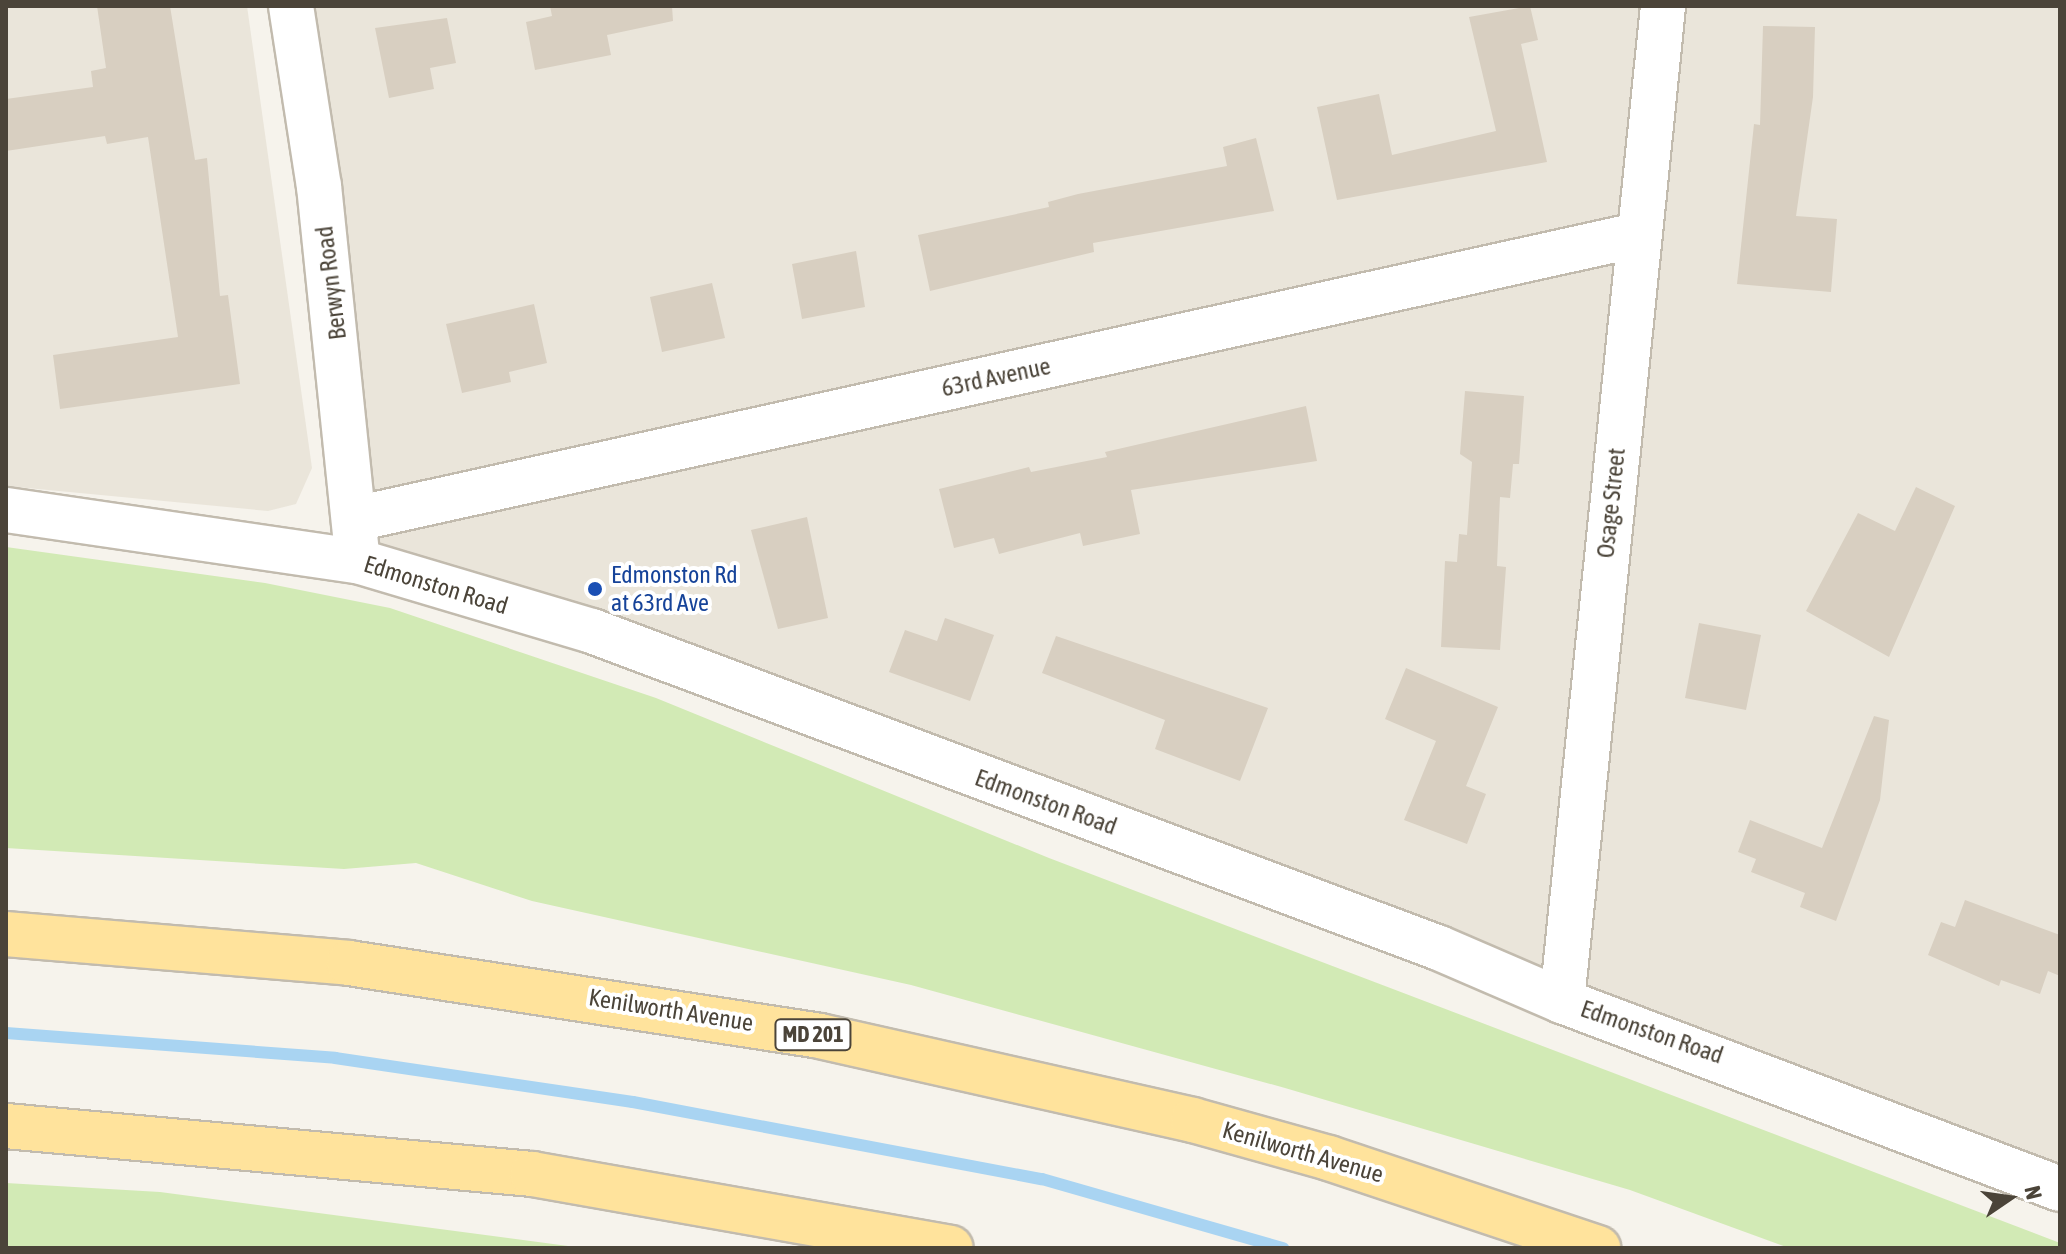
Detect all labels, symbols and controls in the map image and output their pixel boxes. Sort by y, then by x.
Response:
street label: Berwyn Road [310,225,352,341]
street label: 63rd Avenue [939,351,1053,403]
street label: Osage Street [1591,447,1631,559]
street label: Edmonston Road [361,549,511,621]
place label: Edmonston Rd at 63rd Ave [611,561,738,617]
marker: Edmonston Rd at 63rd Ave [586,580,604,598]
street label: Edmonston Road [971,763,1121,841]
street label: Kenilworth Avenue [587,983,755,1037]
street label: Edmonston Road [1577,994,1727,1070]
road number: MD 201 [773,1017,853,1053]
street label: Kenilworth Avenue [1219,1115,1387,1189]
north arrow [1970,1158,2050,1238]
text: N [2019,1183,2048,1202]

